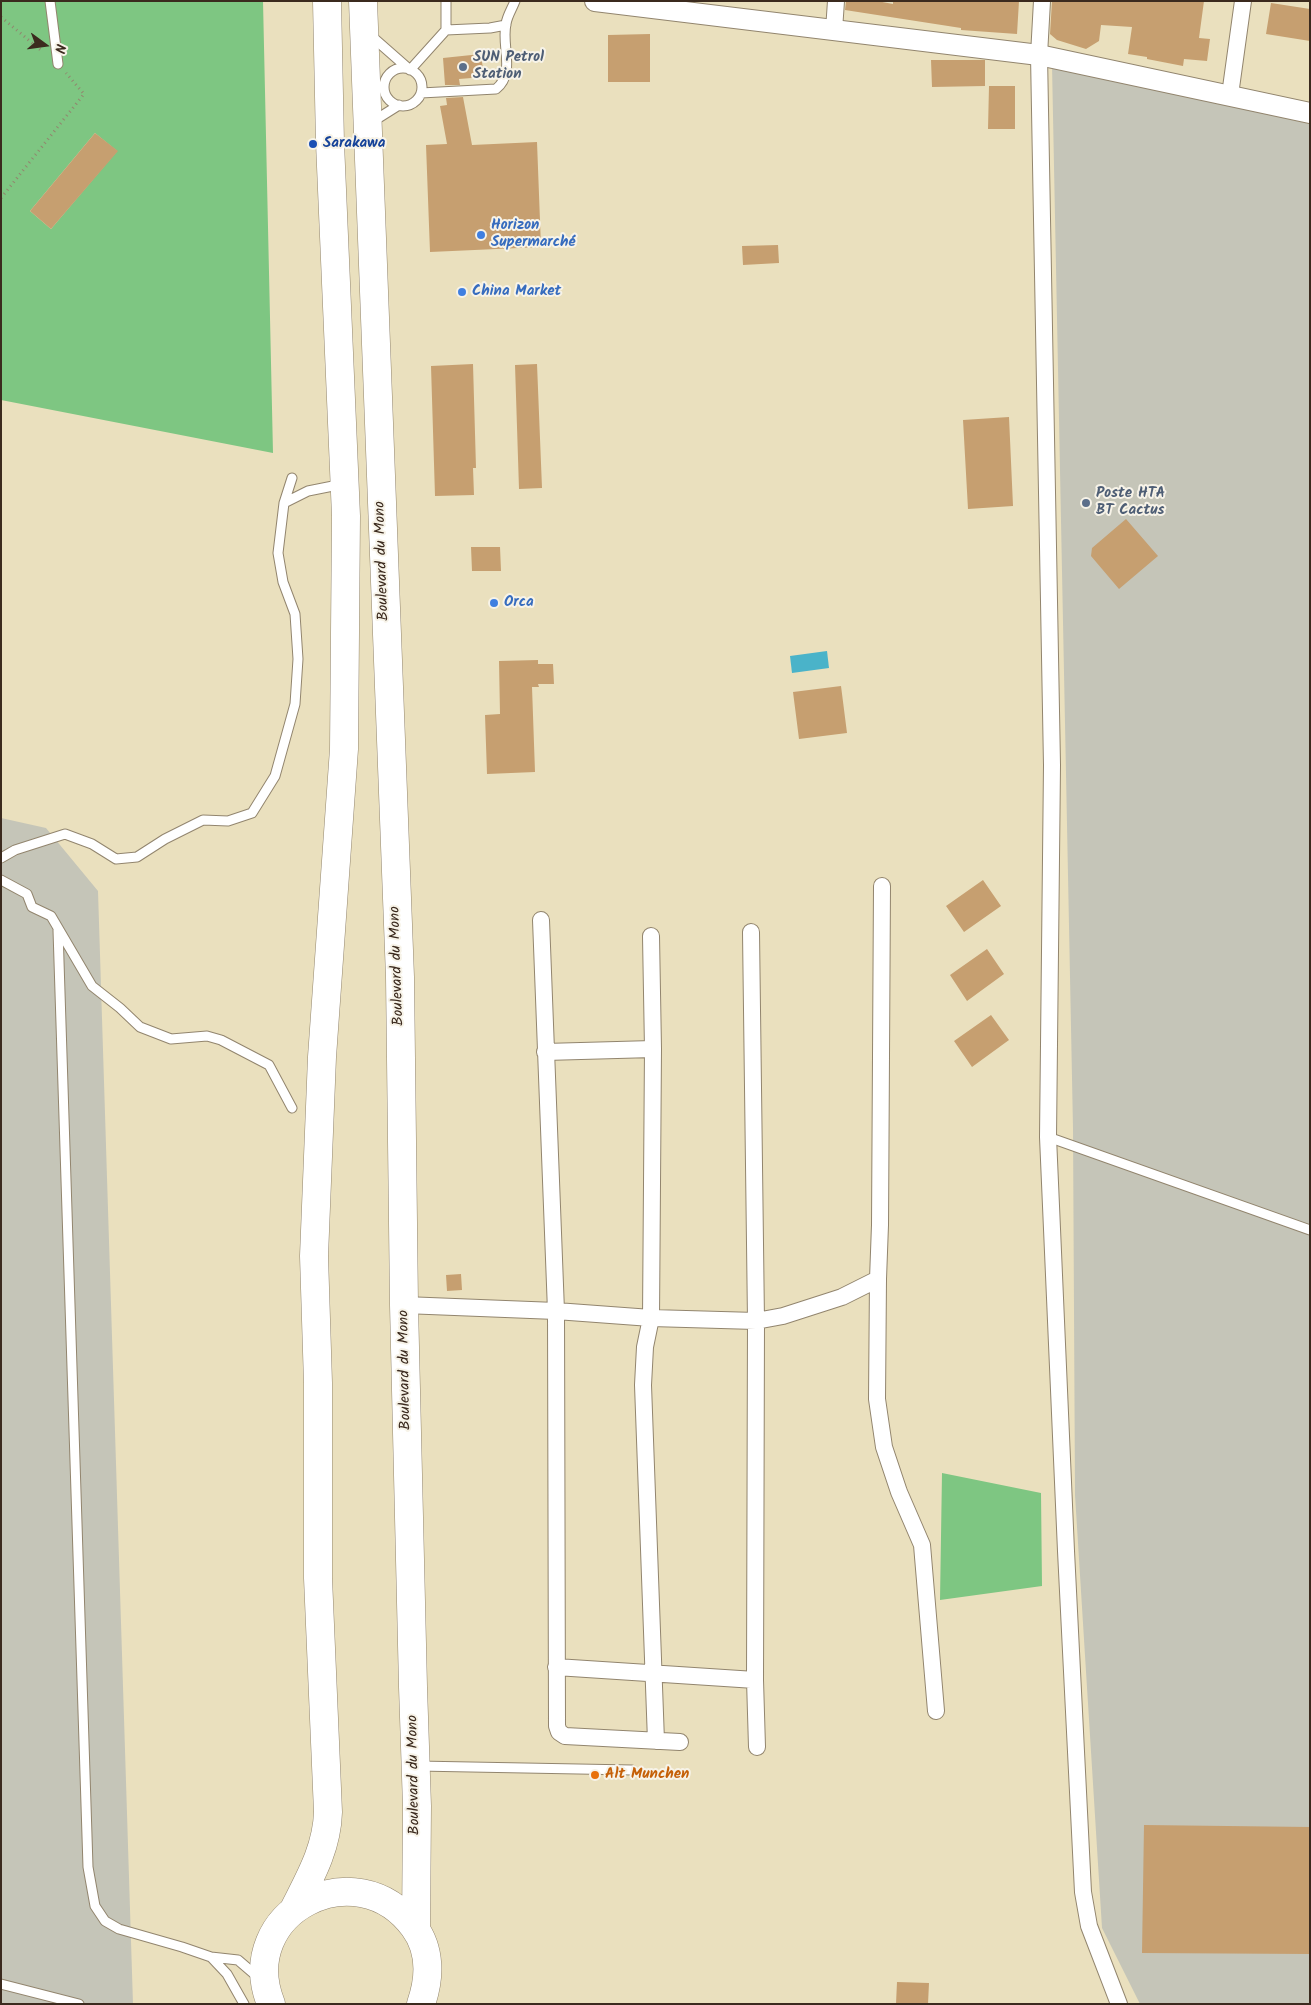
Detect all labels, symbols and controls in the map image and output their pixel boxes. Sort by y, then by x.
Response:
north arrow [20,20,70,70]
text: N [48,42,71,56]
place label: SUN Petrol Station [473,49,544,84]
marker: SUN Petrol Station [457,61,469,73]
place label: Sarakawa [323,135,385,153]
marker: Sarakawa [307,138,319,150]
place label: Horizon Supermarché [491,217,575,252]
marker: Horizon Supermarché [475,229,487,241]
place label: China Market [472,283,561,301]
marker: China Market [456,286,468,298]
place label: Poste HTA BT Cactus [1096,485,1165,520]
marker: Poste HTA BT Cactus [1080,497,1092,509]
street label: Boulevard du Mono [372,501,394,621]
place label: Orca [504,594,534,612]
marker: Orca [488,597,500,609]
street label: Boulevard du Mono [387,906,409,1026]
street label: Boulevard du Mono [396,1310,416,1430]
street label: Boulevard du Mono [405,1715,425,1835]
place label: Alt Munchen [605,1766,689,1784]
marker: Alt Munchen [589,1769,601,1781]

